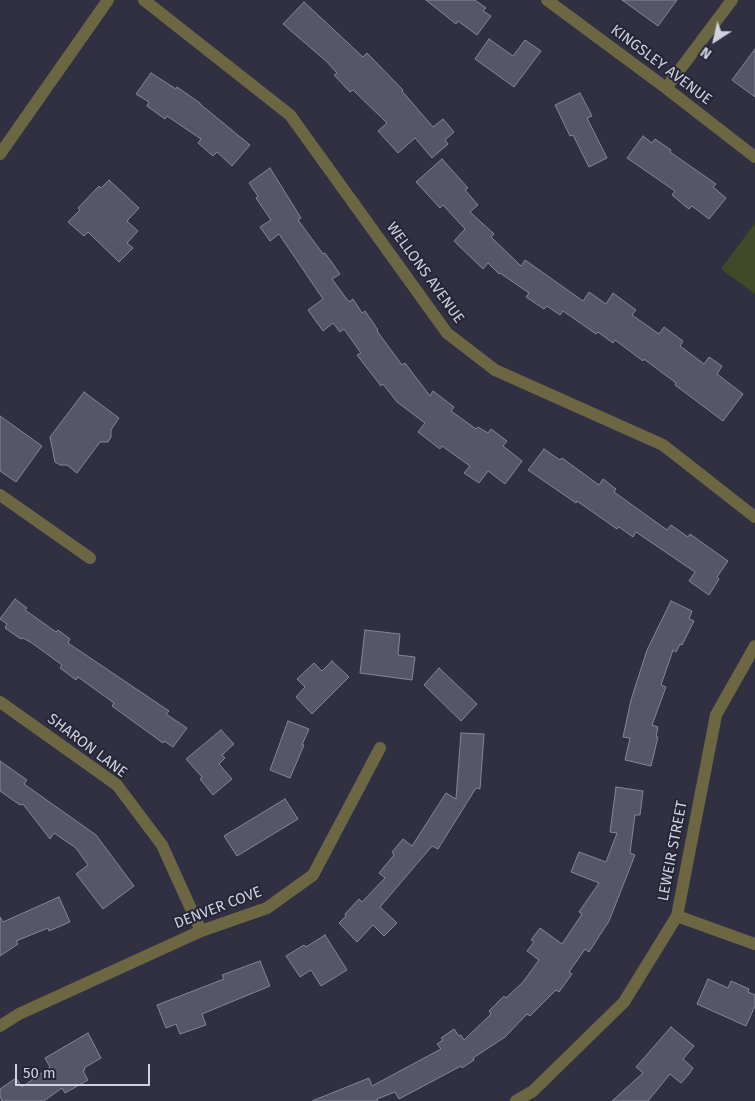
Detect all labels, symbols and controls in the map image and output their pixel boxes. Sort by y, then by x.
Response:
north arrow [690,15,740,65]
street label: KINGSLEY AVENUE [607,21,715,109]
street label: WELLONS AVENUE [382,219,468,327]
street label: SHARON LANE [44,710,130,782]
street label: LEWEIR STREET [654,799,692,903]
street label: DENVER COVE [172,883,264,933]
scale bar [18,1054,152,1086]
text: 50 m [23,1064,56,1082]

